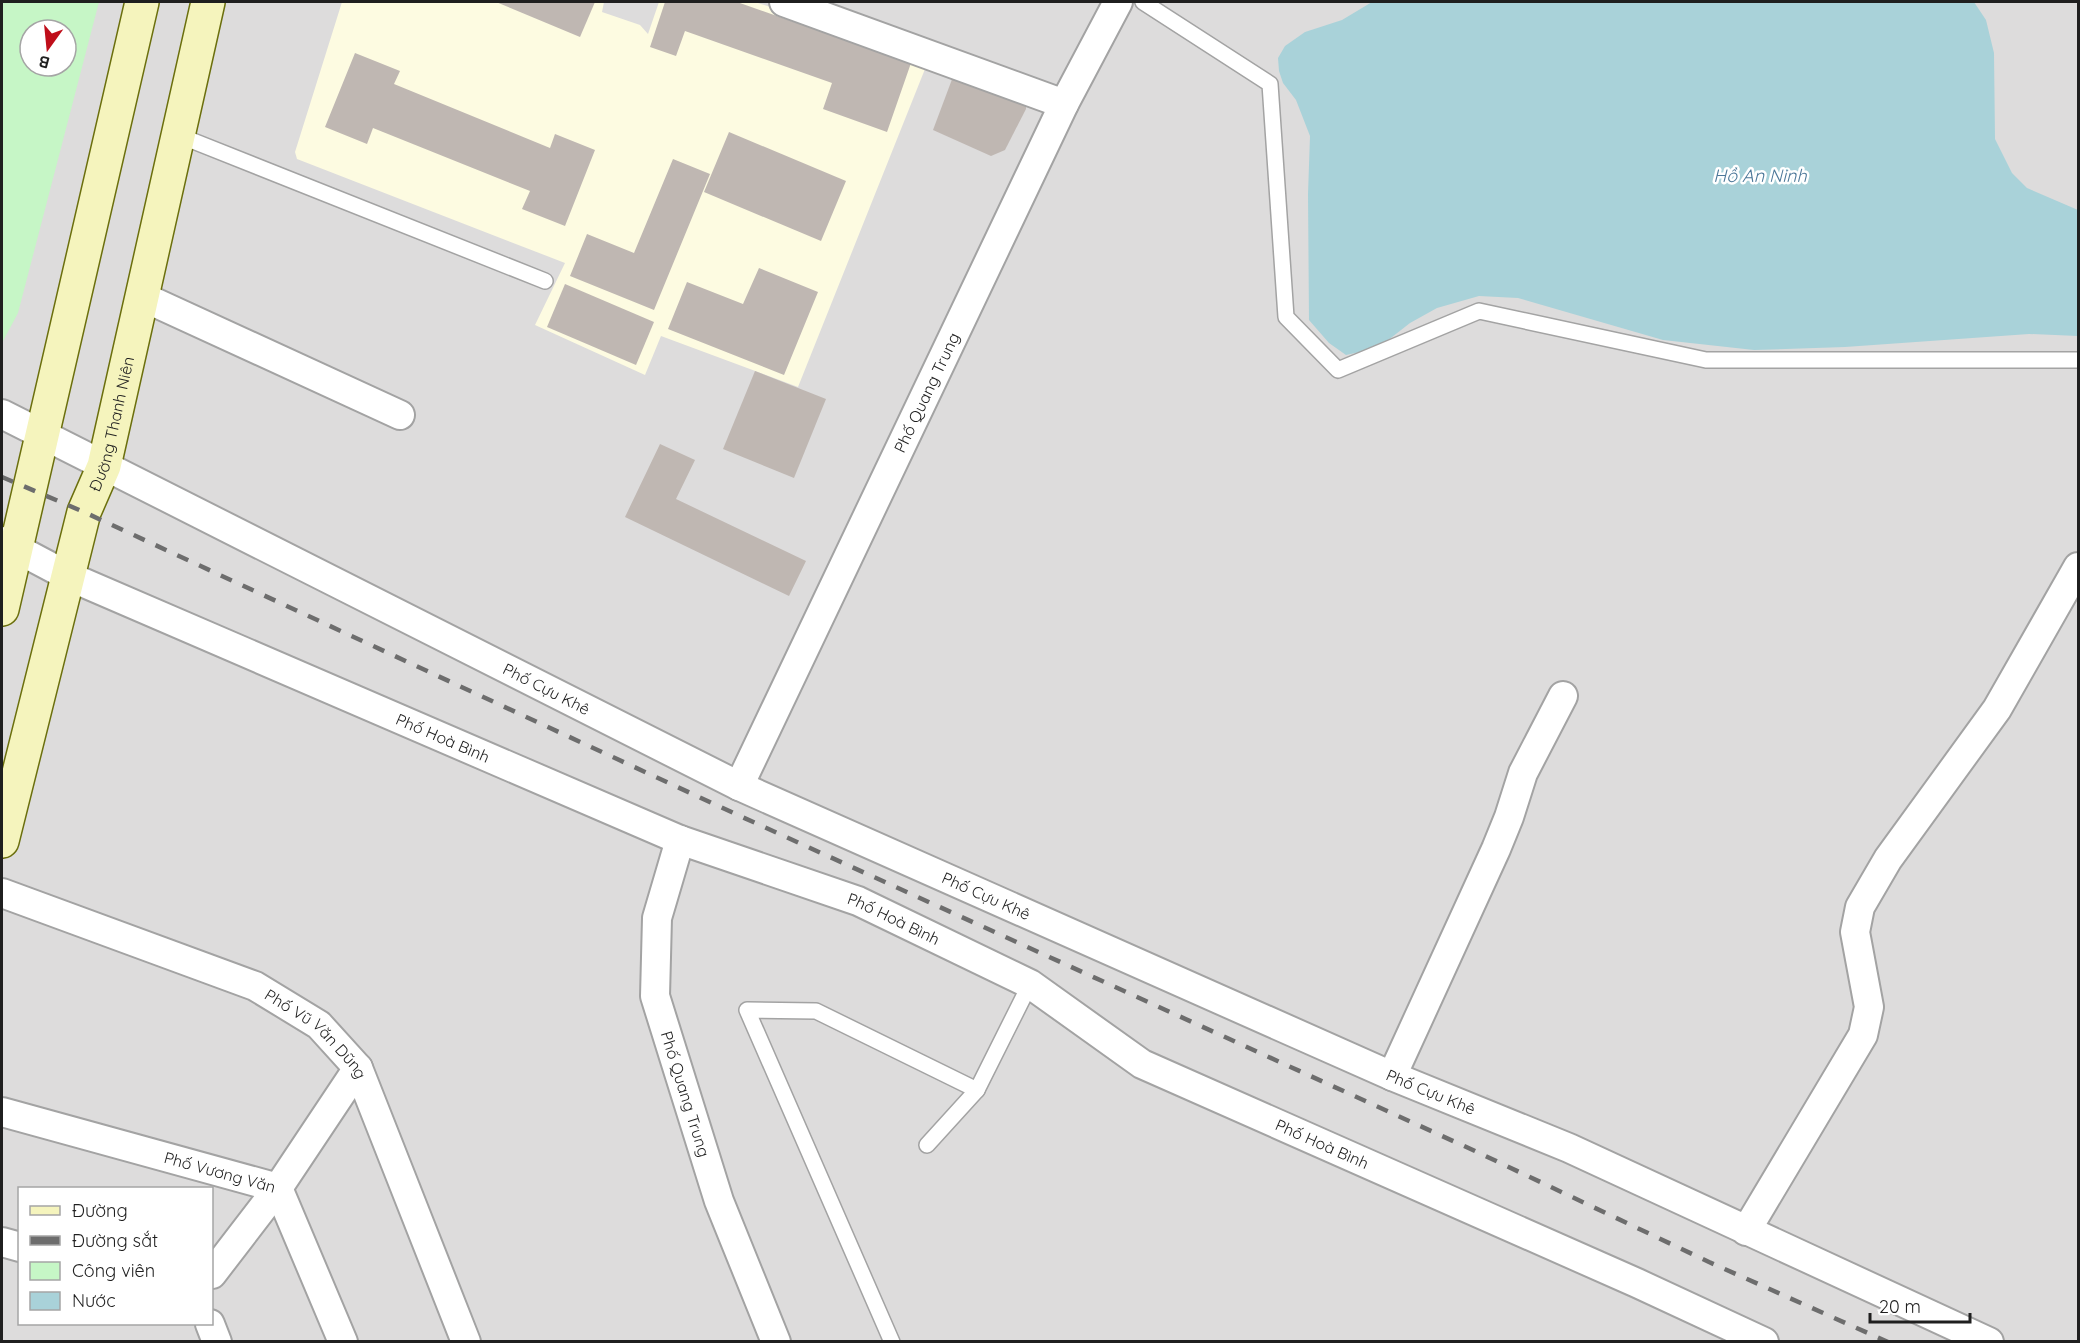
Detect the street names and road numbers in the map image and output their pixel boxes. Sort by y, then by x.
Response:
street label: Phố Quang Trung [889,329,964,456]
street label: Đường Thanh Niên [84,355,138,494]
street label: Phố Cựu Khê [500,659,593,719]
street label: Phố Hoà Bình [393,709,493,767]
street label: Phố Cựu Khê [939,867,1033,924]
street label: Phố Hoà Bình [845,888,943,949]
street label: Phố Vũ Văn Dũng [261,984,371,1082]
street label: Phố Quang Trung [657,1029,715,1159]
street label: Phố Cựu Khê [1383,1065,1478,1119]
street label: Phố Hoà Bình [1272,1114,1372,1173]
street label: Phố Vương Văn [162,1147,278,1197]

